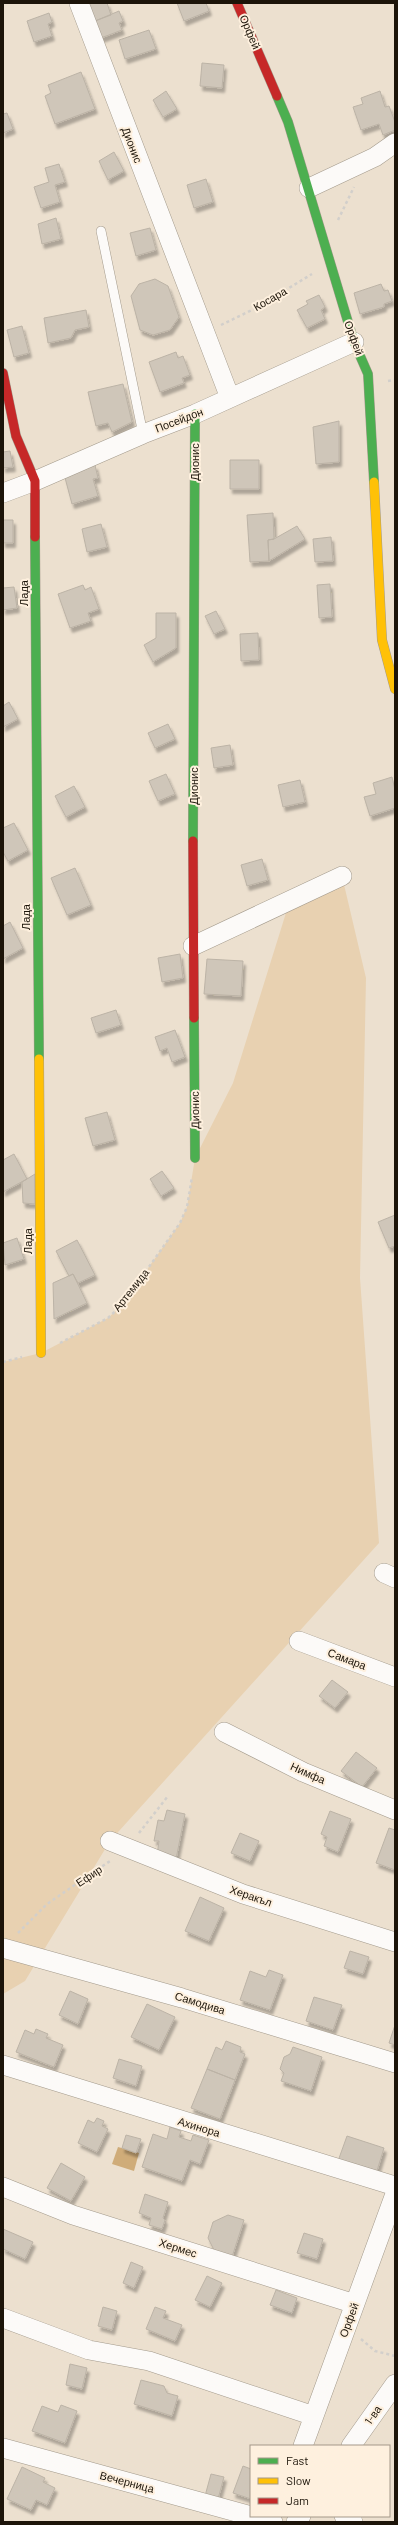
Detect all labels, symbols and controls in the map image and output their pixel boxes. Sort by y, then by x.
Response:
street label: Орфей [237,13,263,51]
street label: Дионис [120,125,145,165]
street label: Косара [251,283,290,313]
street label: Орфей [342,319,367,357]
street label: Посейдон [153,404,205,435]
street label: Дионис [188,443,201,481]
street label: Лада [17,579,30,606]
street label: Дионис [187,767,200,805]
street label: Лада [19,903,32,930]
street label: Дионис [188,1091,201,1129]
street label: Лада [21,1227,34,1254]
street label: Артемида [110,1265,152,1314]
street label: Самара [326,1645,369,1672]
street label: Нимфа [289,1759,328,1786]
street label: Ефир [73,1862,104,1889]
street label: Херакъл [228,1882,274,1909]
street label: Самодива [173,1989,228,2017]
street label: Ахинора [176,2114,223,2139]
street label: Хермес [158,2235,199,2260]
street label: Орфей [336,2301,361,2339]
street label: 1-ва [362,2402,384,2427]
legend [250,2445,390,2517]
text: Fast [286,2453,309,2467]
street label: Вечерница [99,2468,157,2495]
text: Slow [286,2473,311,2487]
text: Jam [286,2493,309,2507]

